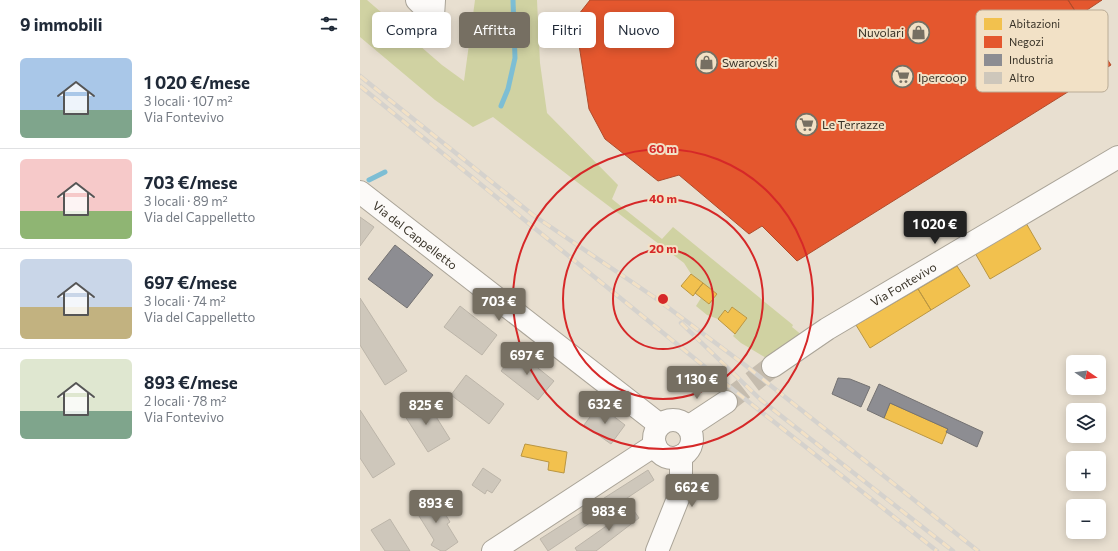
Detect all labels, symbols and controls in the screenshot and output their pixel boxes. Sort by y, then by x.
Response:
legend [976,10,1108,92]
chip: Compra [372,12,451,48]
chip: Affitta [459,12,530,48]
chip: Filtri [538,12,596,48]
chip: Nuovo [604,12,674,48]
icon: filters [318,13,340,35]
text: 9 immobili [20,14,102,35]
text: Abitazioni [1009,17,1060,30]
shop icon: Nuvolari [906,19,932,45]
place label: Nuvolari [858,25,904,39]
text: Negozi [1009,35,1044,48]
shop icon: Swarovski [693,49,719,75]
text: Industria [1009,53,1053,66]
place label: Swarovski [722,55,777,69]
supermarket icon: Ipercoop [890,64,916,90]
place label: Ipercoop [918,70,967,84]
text: Altro [1009,71,1035,84]
text: 1 020 €/mese [144,72,250,93]
icon: home [52,74,100,122]
text: 3 locali · 107 m² [144,93,233,109]
text: Via Fontevivo [144,109,224,125]
supermarket icon: Le Terrazze [793,111,819,137]
place label: Le Terrazze [822,117,885,131]
text: 60 m [649,141,677,155]
text: 703 €/mese [144,172,237,193]
icon: home [52,175,100,223]
text: 40 m [649,191,677,205]
text: 3 locali · 89 m² [144,193,228,209]
street label: Via del Cappelletto [370,198,460,272]
text: Via del Cappelletto [144,209,255,225]
pin: 1 020 € [898,211,972,245]
text: 1 020 € [913,216,957,232]
text: 20 m [649,241,677,255]
street label: Via Fontevivo [868,259,939,309]
text: 697 €/mese [144,272,237,293]
icon: home [52,275,100,323]
pin: 703 € [471,288,527,322]
centre of rings [656,292,670,306]
text: 3 locali · 74 m² [144,293,226,309]
text: 703 € [482,293,516,309]
text: Via del Cappelletto [144,309,255,325]
pin: 697 € [499,342,555,376]
text: 697 € [510,347,544,363]
north arrow [1066,355,1106,395]
map controls [1066,355,1106,539]
pin: 1 130 € [660,366,734,400]
text: 1 130 € [676,371,718,387]
text: 893 €/mese [144,372,238,393]
icon: home [52,375,100,423]
pin: 632 € [577,391,633,425]
pin: 825 € [398,392,454,426]
text: 2 locali · 78 m² [144,393,226,409]
text: 632 € [588,396,622,412]
text: 825 € [409,397,443,413]
button: layers [1066,403,1106,443]
text: Via Fontevivo [144,409,224,425]
button: + [1066,451,1106,491]
pin: 662 € [664,474,720,508]
text: 662 € [675,479,710,495]
pin: 893 € [408,490,464,524]
text: 893 € [418,495,454,511]
pin: 983 € [581,498,637,532]
button: − [1066,499,1106,539]
text: 983 € [591,503,627,519]

